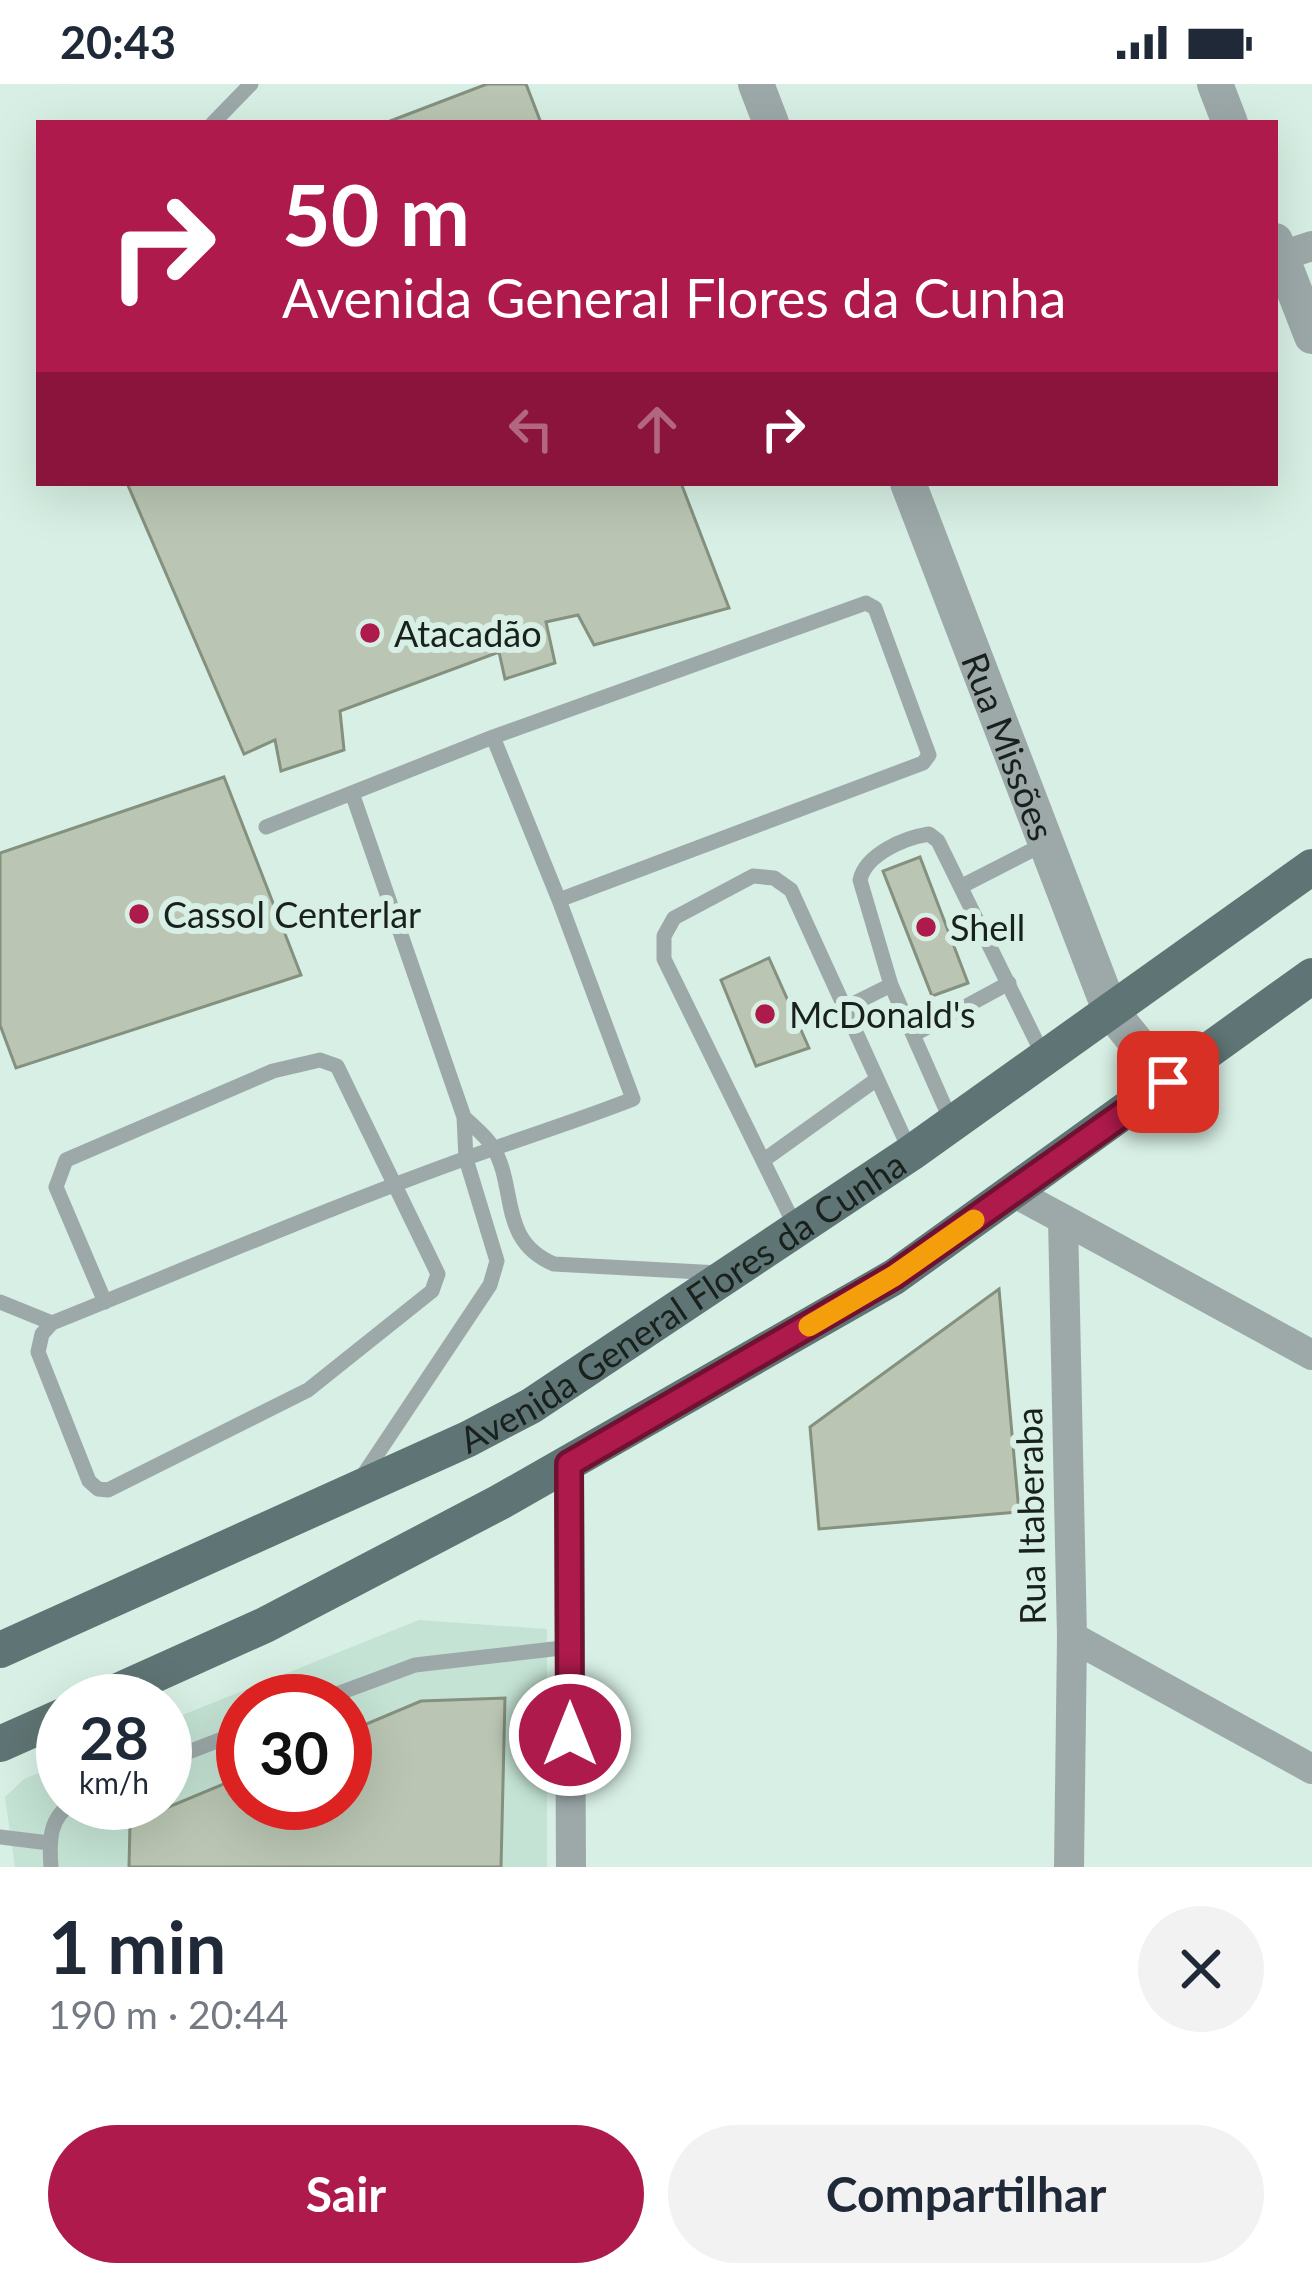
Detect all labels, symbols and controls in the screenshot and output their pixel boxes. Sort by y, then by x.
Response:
text: 20:43 [60,15,176,69]
text: 50 m [282,163,470,264]
icon: right [84,168,240,324]
text: Avenida General Flores da Cunha [282,265,1066,330]
icon: left [498,396,564,462]
icon: ahead [624,396,690,462]
icon: right [750,396,816,462]
place label: Atacadão [394,611,542,655]
marker: Atacadão [357,620,383,646]
street label: Rua Missões [953,646,1065,846]
place label: Cassol Centerlar [163,892,421,936]
marker: Cassol Centerlar [126,901,152,927]
place label: Shell [950,905,1025,949]
marker: Shell [913,914,939,940]
place label: McDonald's [789,992,976,1036]
marker: McDonald's [752,1001,778,1027]
pin [1117,1031,1219,1133]
icon: arrive [1135,1049,1201,1115]
street label: Avenida General Flores da Cunha [452,1141,914,1462]
street label: Rua Itaberaba [1006,1407,1054,1625]
position arrow [507,1672,633,1798]
speed limit sign: 30 [216,1674,372,1830]
text: 28 [79,1701,149,1773]
text: km/h [79,1764,149,1800]
text: 1 min [48,1903,226,1989]
button: close [1138,1906,1264,2032]
text: 190 m · 20:44 [48,1991,288,2037]
button: Sair [48,2125,644,2263]
button: Compartilhar [668,2125,1264,2263]

